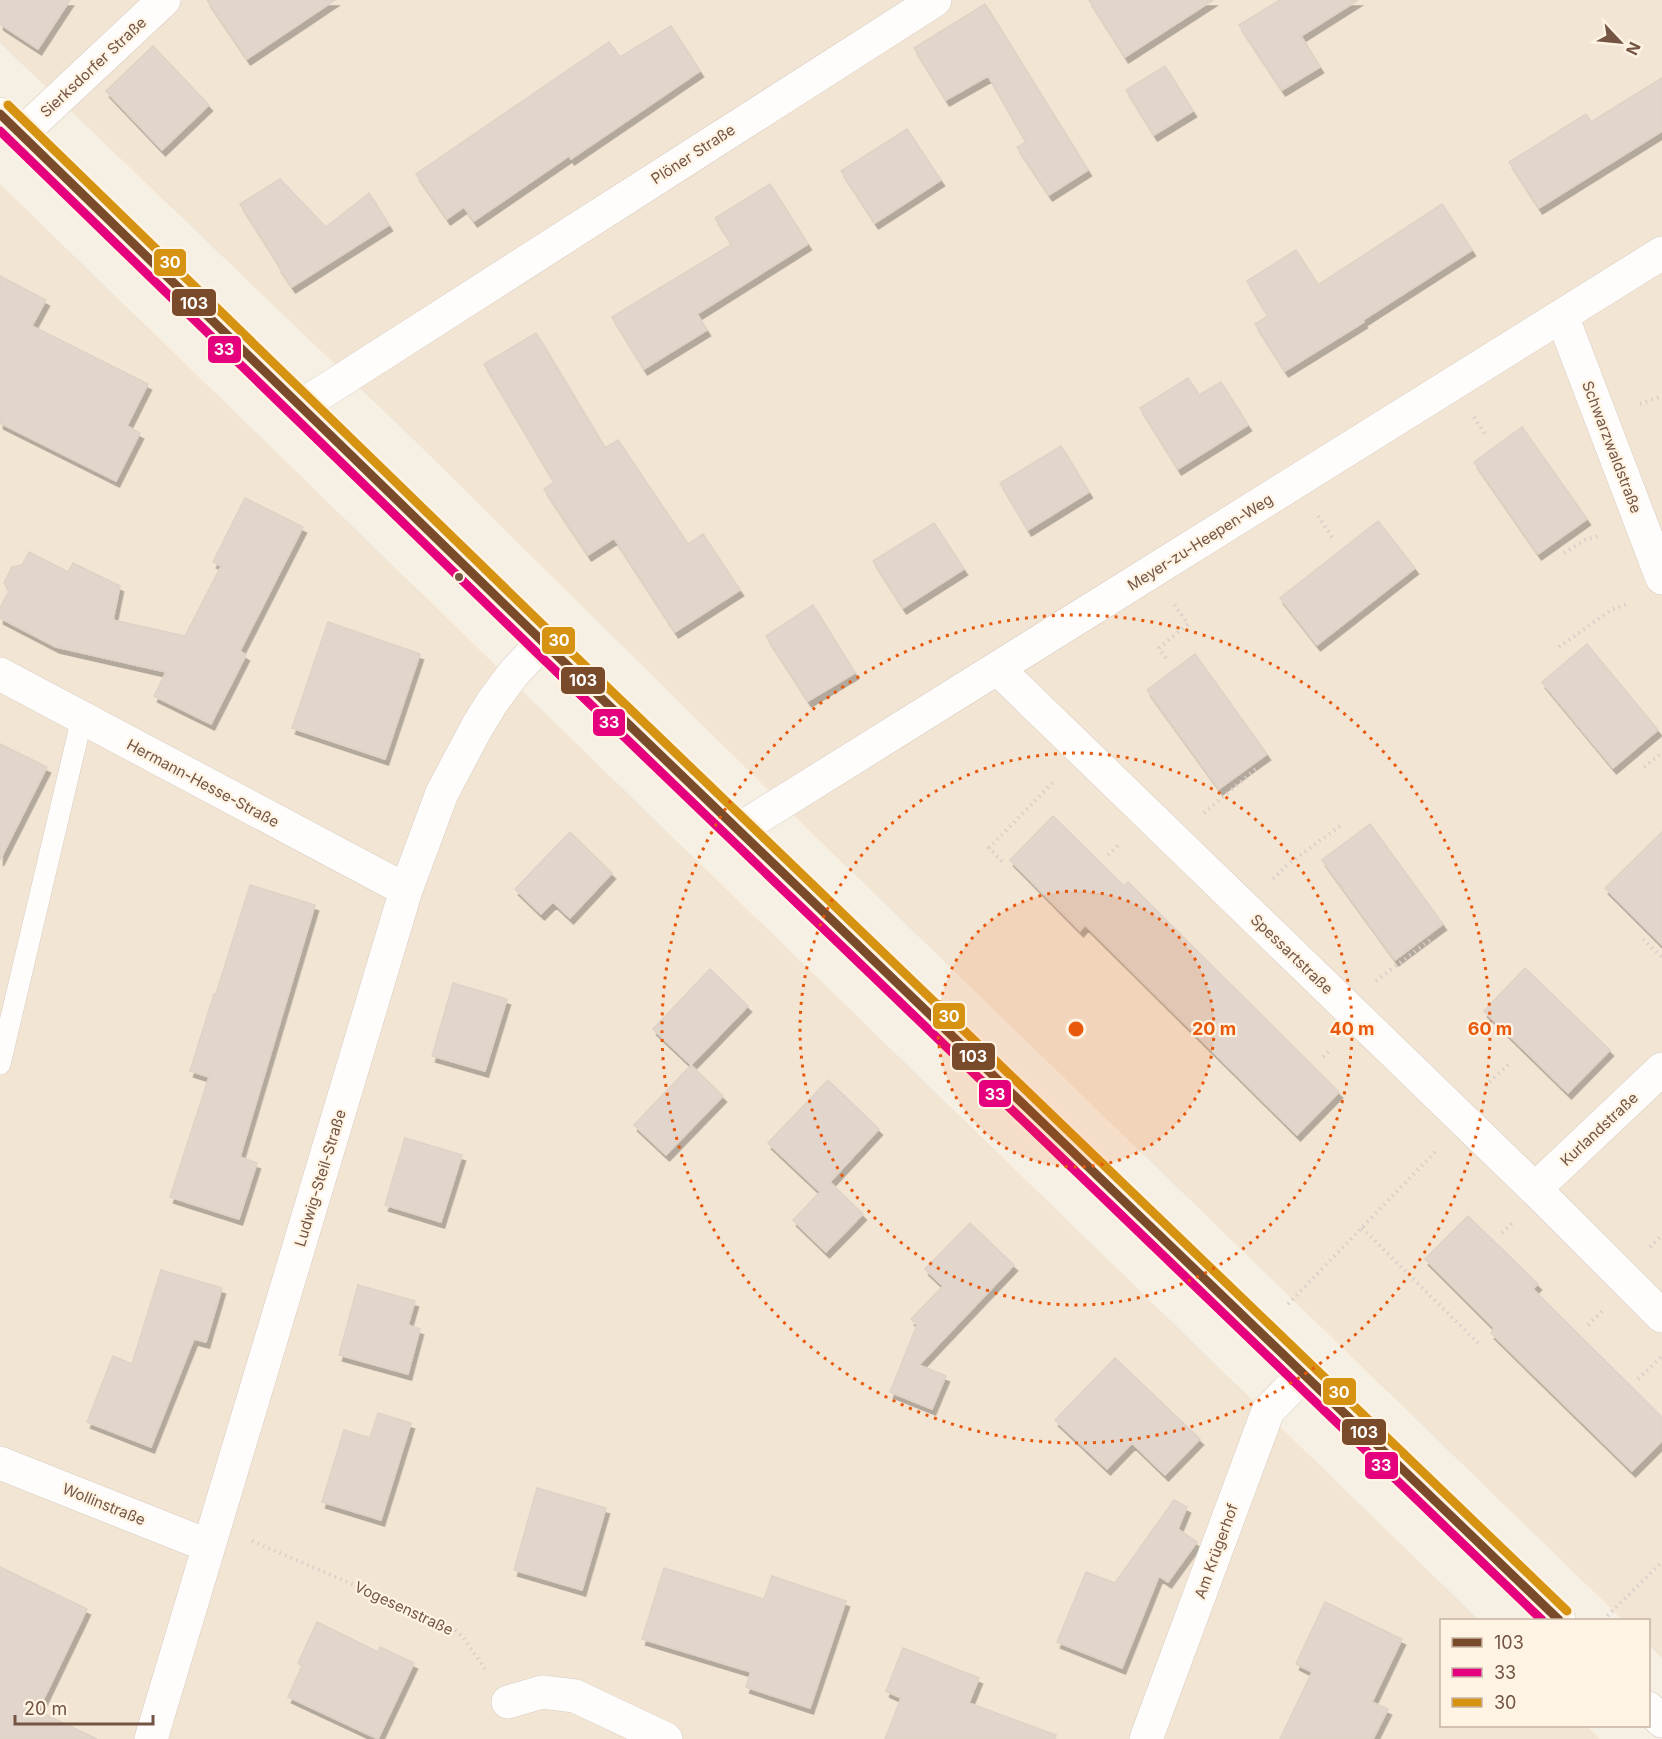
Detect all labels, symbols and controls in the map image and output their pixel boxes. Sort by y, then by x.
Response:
north arrow [1590,12,1650,72]
street label: Sierksdorfer Straße [36,13,150,121]
text: N [1622,39,1645,58]
street label: Plöner Straße [647,120,739,188]
line badge: 30 [153,248,187,277]
text: 30 [159,252,181,272]
line badge: 103 [171,288,217,317]
text: 103 [180,293,208,313]
line badge: 33 [207,335,242,364]
text: 33 [214,339,234,359]
street label: Schwarzwaldstraße [1578,378,1646,516]
street label: Meyer-zu-Heepen-Weg [1124,489,1276,595]
unlabelled marker [453,571,465,583]
line badge: 30 [541,626,576,655]
text: 30 [548,630,570,650]
line badge: 103 [560,666,606,695]
text: 103 [569,670,597,690]
line badge: 33 [592,708,626,737]
text: 33 [599,712,619,732]
street label: Hermann-Hesse-Straße [124,735,282,831]
street label: Spessartstraße [1247,910,1337,998]
line badge: 30 [932,1002,966,1030]
text: 30 [938,1006,960,1026]
text: 20 m [1192,1018,1236,1039]
text: 40 m [1330,1018,1375,1039]
text: 60 m [1468,1018,1512,1039]
centre of rings [1066,1019,1086,1039]
line badge: 103 [951,1042,996,1071]
text: 103 [959,1046,987,1066]
line badge: 33 [978,1079,1012,1108]
text: 33 [985,1084,1005,1104]
street label: Kurlandstraße [1556,1088,1642,1170]
street label: Ludwig-Steil-Straße [290,1107,350,1249]
line badge: 30 [1322,1377,1357,1406]
text: 30 [1328,1382,1350,1402]
line badge: 103 [1341,1418,1387,1446]
text: 103 [1350,1422,1378,1442]
line badge: 33 [1364,1451,1399,1480]
text: 33 [1371,1455,1391,1475]
street label: Wollinstraße [60,1479,148,1529]
street label: Am Krügerhof [1190,1501,1242,1601]
street label: Vogesenstraße [352,1577,456,1639]
legend [1440,1619,1650,1727]
text: 103 [1494,1632,1524,1653]
text: 33 [1494,1662,1516,1683]
scale bar [15,1688,153,1726]
text: 30 [1494,1692,1516,1713]
text: 20 m [24,1698,67,1719]

